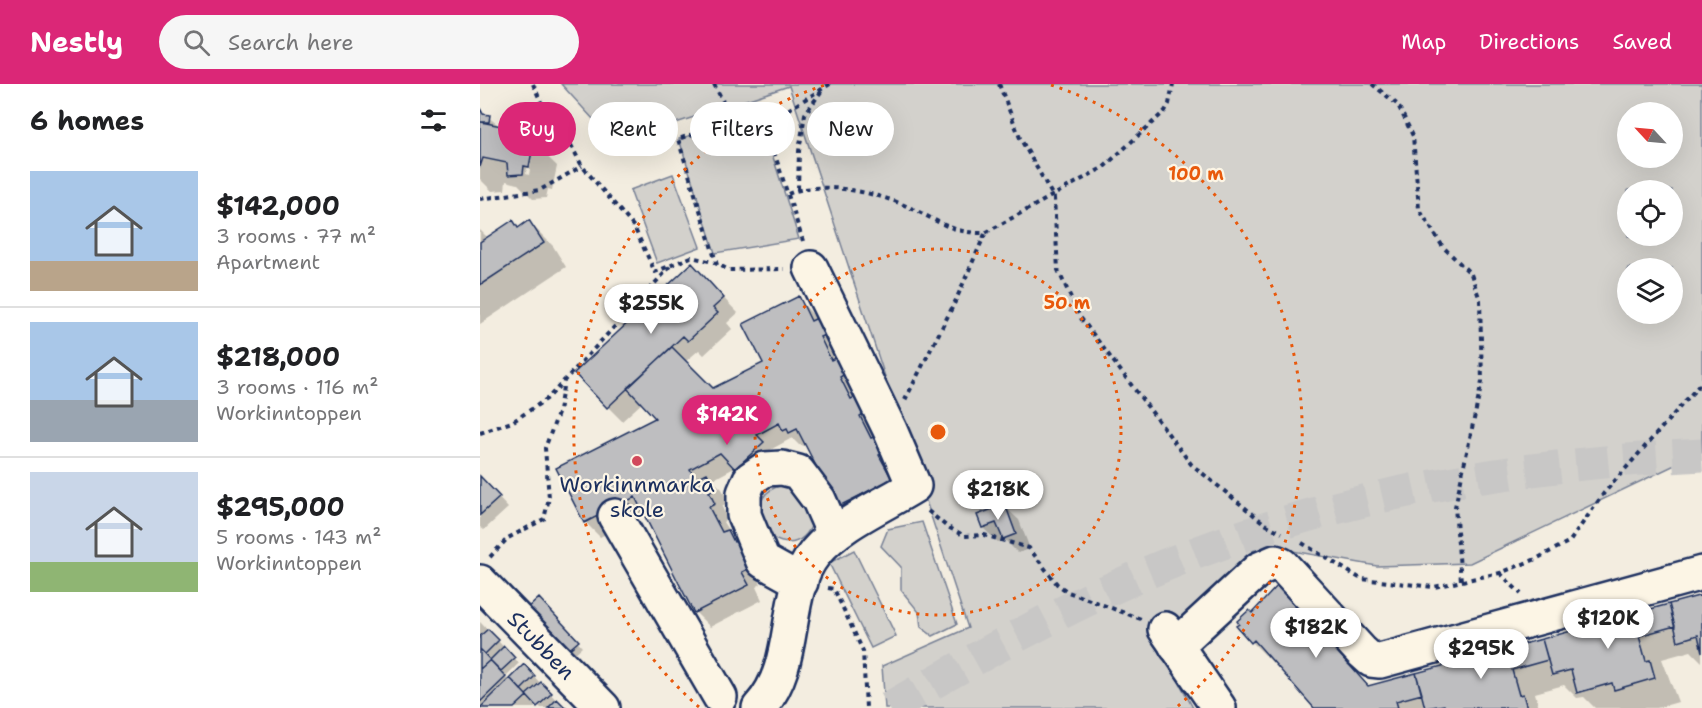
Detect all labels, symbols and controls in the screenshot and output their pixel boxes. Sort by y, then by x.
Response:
search box [159,15,579,69]
text: Nestly [30,23,123,61]
icon: search [180,26,213,59]
text: Search here [228,28,354,57]
text: Map [1401,28,1446,56]
text: Directions [1479,28,1579,56]
text: Saved [1612,28,1672,56]
chip: Buy [498,102,576,156]
chip: Rent [588,102,678,156]
chip: Filters [690,102,795,156]
chip: New [807,102,894,156]
north arrow [1617,102,1683,168]
map controls [1617,102,1683,324]
text: 6 homes [30,103,144,138]
icon: filters [417,104,450,137]
text: 100 m [1168,162,1224,186]
button: locate [1617,180,1683,246]
text: $142,000 [216,188,340,223]
icon: home [78,195,150,267]
text: 3 rooms · 77 m² [216,223,376,249]
text: Apartment [216,249,320,275]
button: layers [1617,258,1683,324]
pin: $255K [609,284,693,335]
text: $255K [618,290,684,316]
text: 50 m [1044,291,1091,315]
text: $218,000 [216,339,340,374]
icon: home [78,346,150,418]
text: 3 rooms · 116 m² [216,374,378,400]
pin: $142K [685,395,769,446]
text: Workinntoppen [216,400,362,426]
text: $142K [696,401,758,427]
centre of rings [928,422,948,442]
marker: Workinnmarka skole [630,454,644,468]
place label: Workinnmarka skole [559,470,715,524]
pin: $218K [956,470,1040,521]
text: $218K [966,476,1030,502]
text: $295,000 [216,489,345,524]
icon: home [78,496,150,568]
text: 5 rooms · 143 m² [216,524,381,550]
text: Workinntoppen [216,550,362,576]
pin: $120K [1566,599,1650,650]
street label: Stubben [501,604,582,686]
text: $120K [1577,605,1639,631]
pin: $182K [1274,608,1358,659]
text: $182K [1284,614,1348,640]
pin: $295K [1439,629,1523,680]
text: $295K [1448,635,1514,661]

